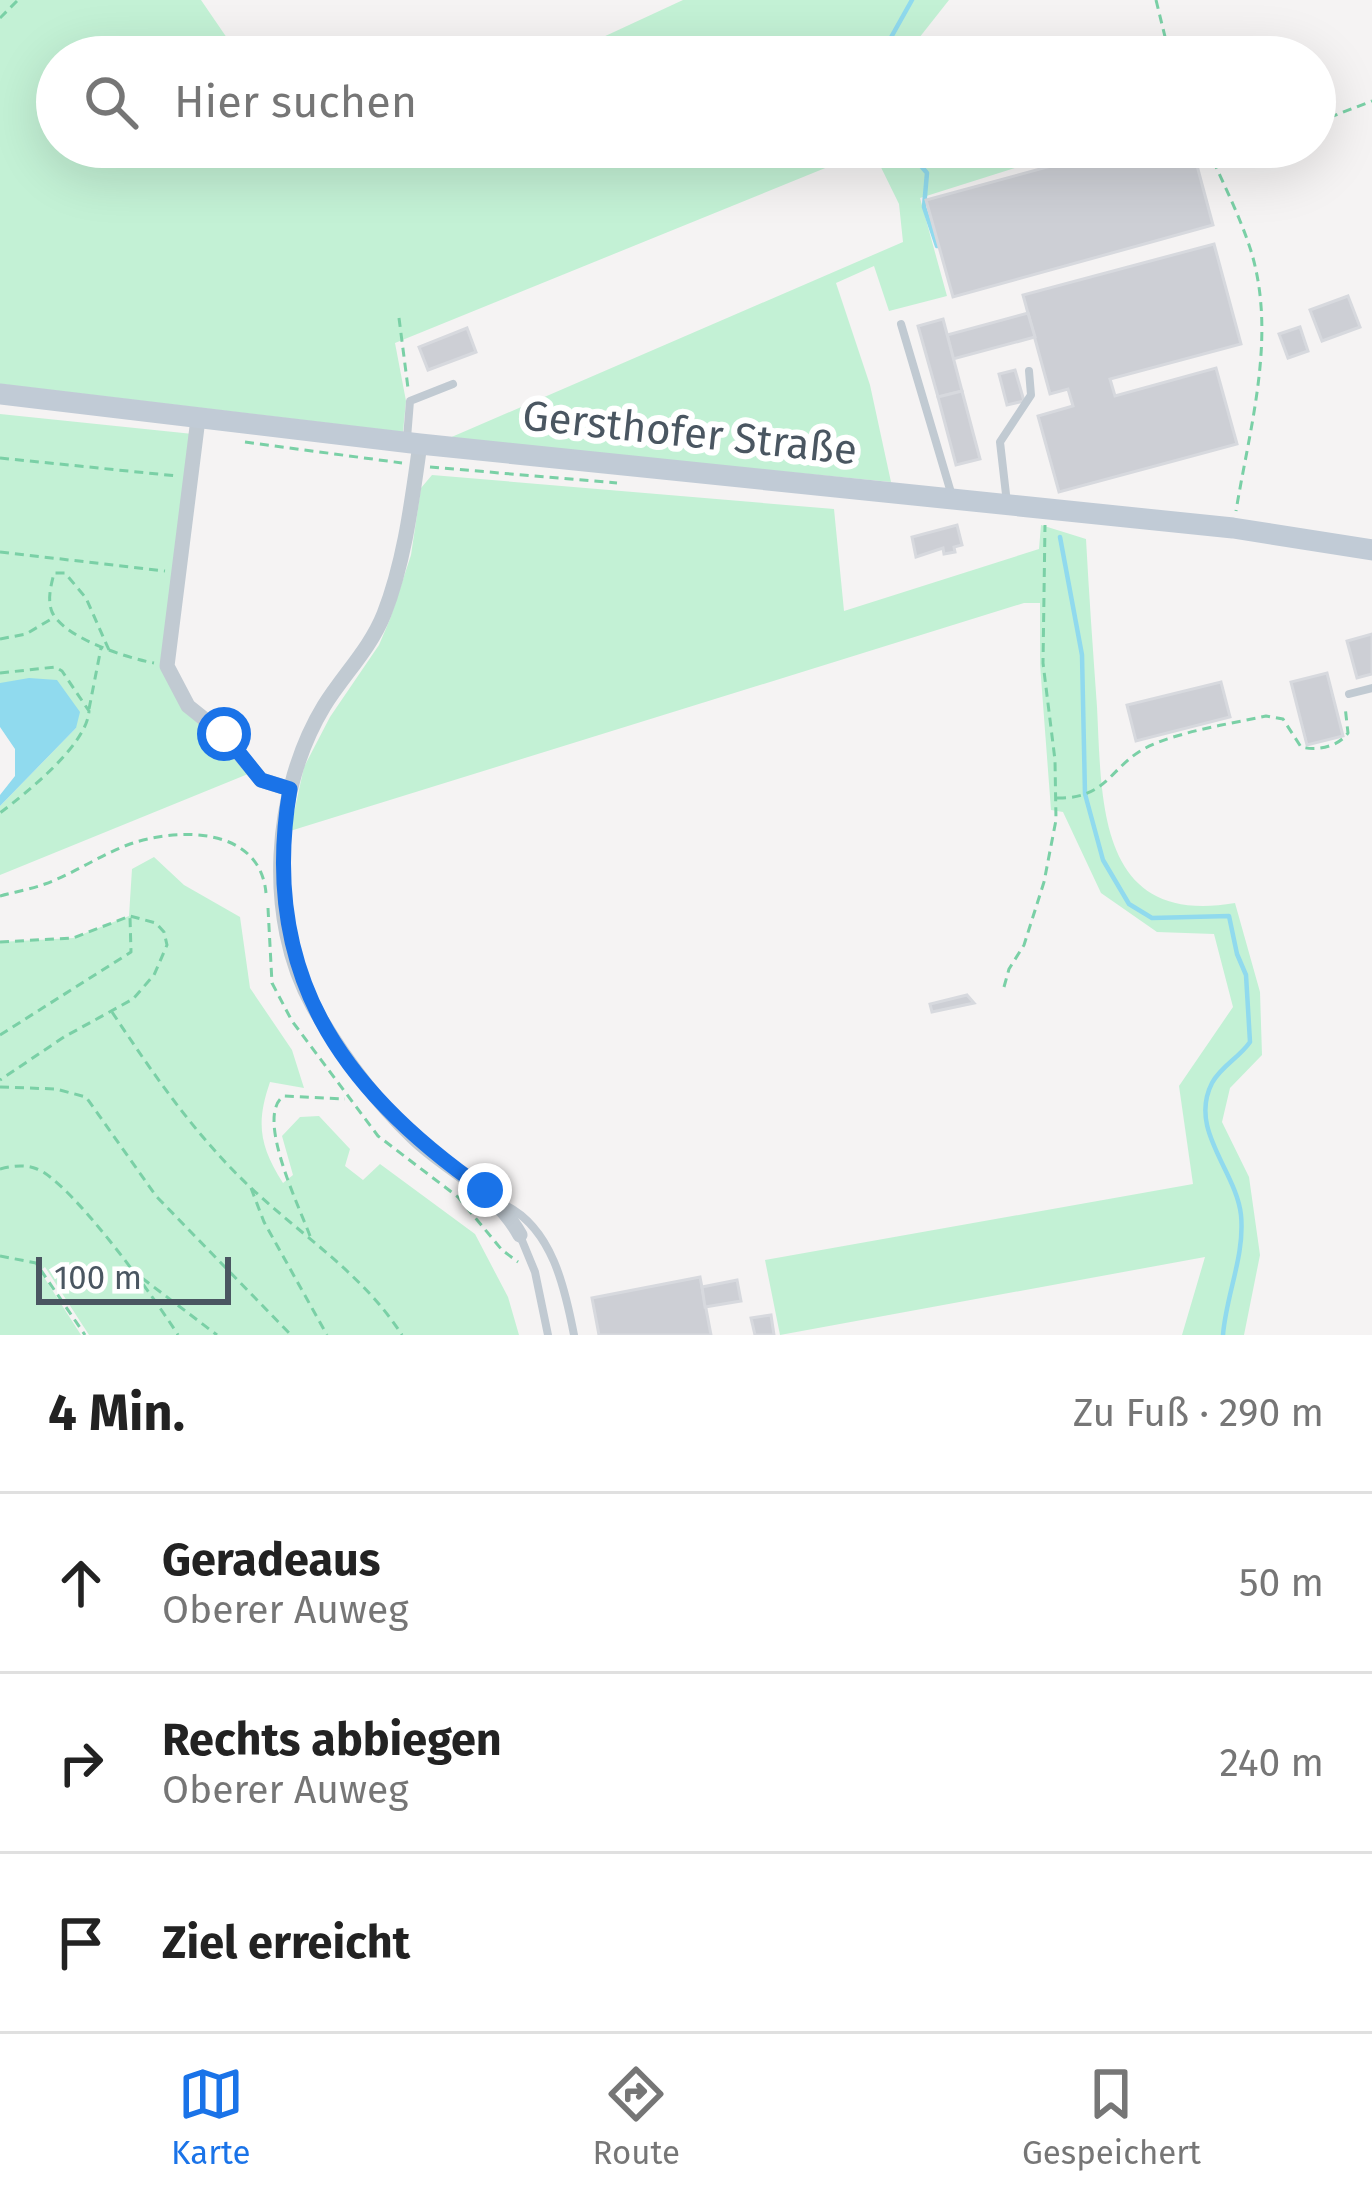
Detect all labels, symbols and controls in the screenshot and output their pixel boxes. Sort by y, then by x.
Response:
search box [36,36,1336,168]
icon: search [78,69,144,135]
text: Hier suchen [174,75,417,129]
street label: Gersthofer Straße [520,391,860,475]
route start [197,707,251,761]
route end [458,1163,512,1217]
scale bar [36,1251,231,1304]
text: 100 m [54,1258,142,1298]
text: 4 Min. [48,1382,185,1444]
text: Zu Fuß · 290 m [1073,1390,1324,1436]
text: Geradeaus [162,1533,381,1587]
icon: ahead [48,1550,114,1616]
text: 50 m [1239,1560,1324,1606]
text: Oberer Auweg [162,1587,408,1633]
text: Rechts abbiegen [162,1713,502,1767]
icon: right [48,1730,114,1796]
text: 240 m [1219,1740,1324,1786]
text: Oberer Auweg [162,1767,408,1813]
icon: arrive [48,1910,114,1976]
text: Ziel erreicht [162,1916,410,1970]
tab: Karte [171,2061,250,2173]
tab: Route [593,2061,680,2173]
tab: Gespeichert [1022,2061,1201,2173]

